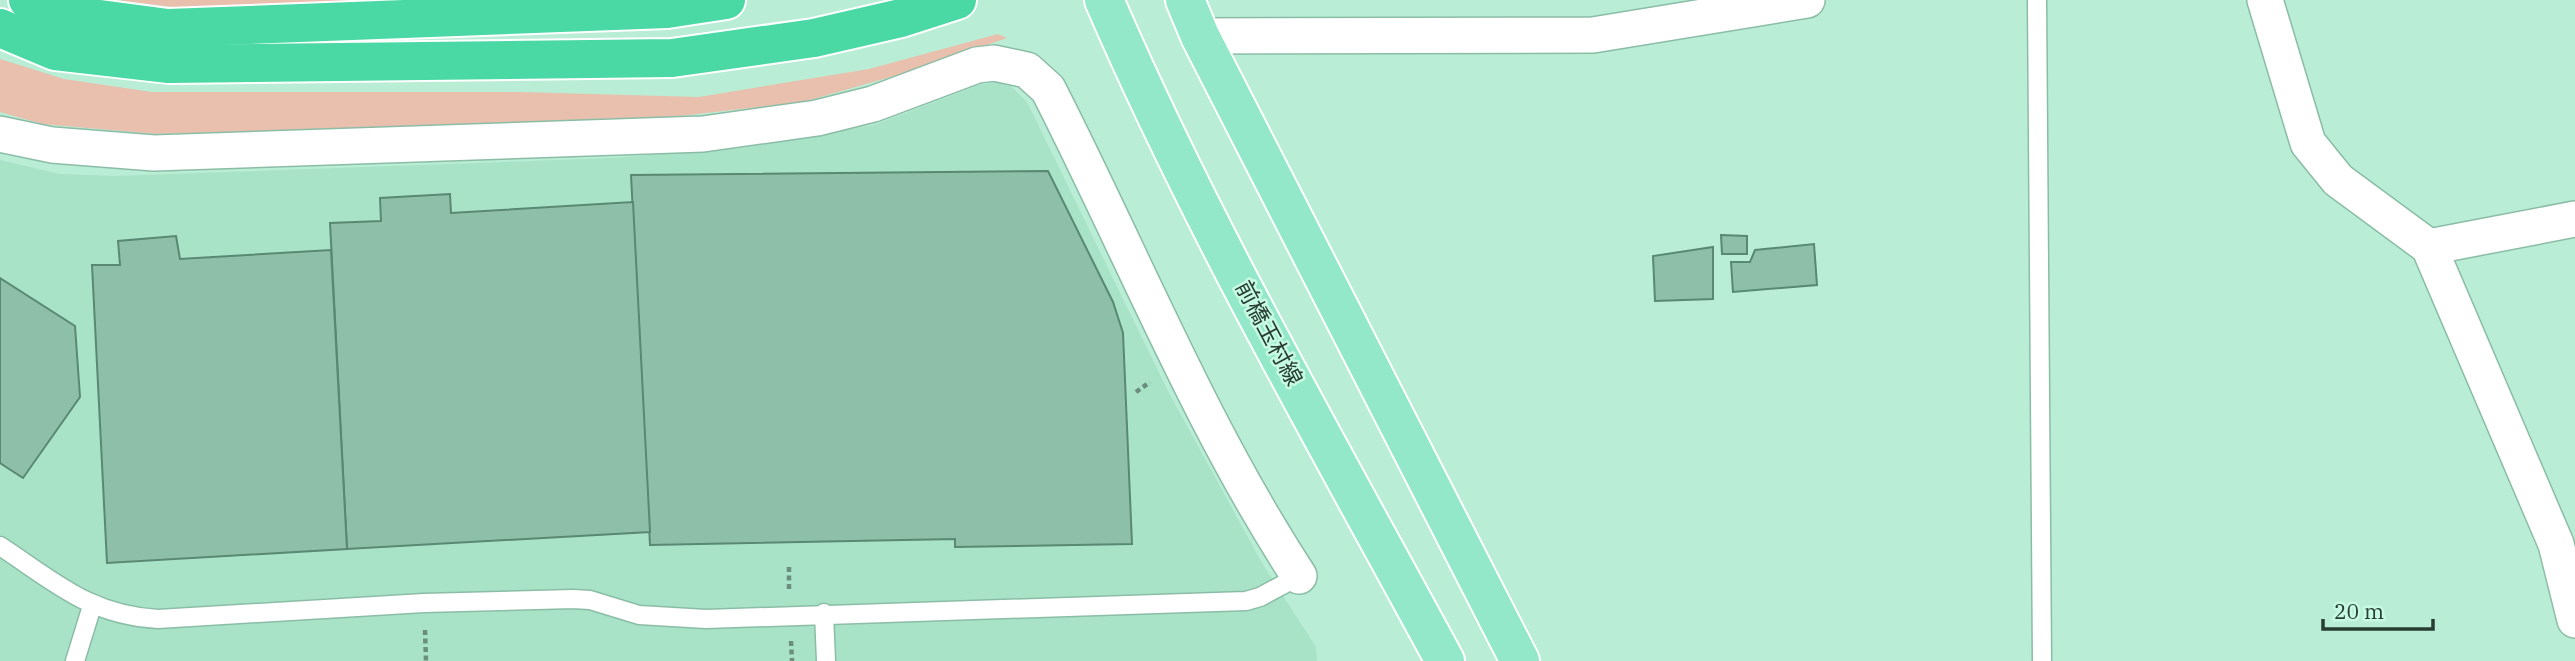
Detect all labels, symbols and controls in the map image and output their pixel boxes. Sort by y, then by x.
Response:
street label: 前橋玉村線 [1230,275,1310,390]
scale bar [2323,588,2433,632]
text: 20 m [2334,597,2384,625]

